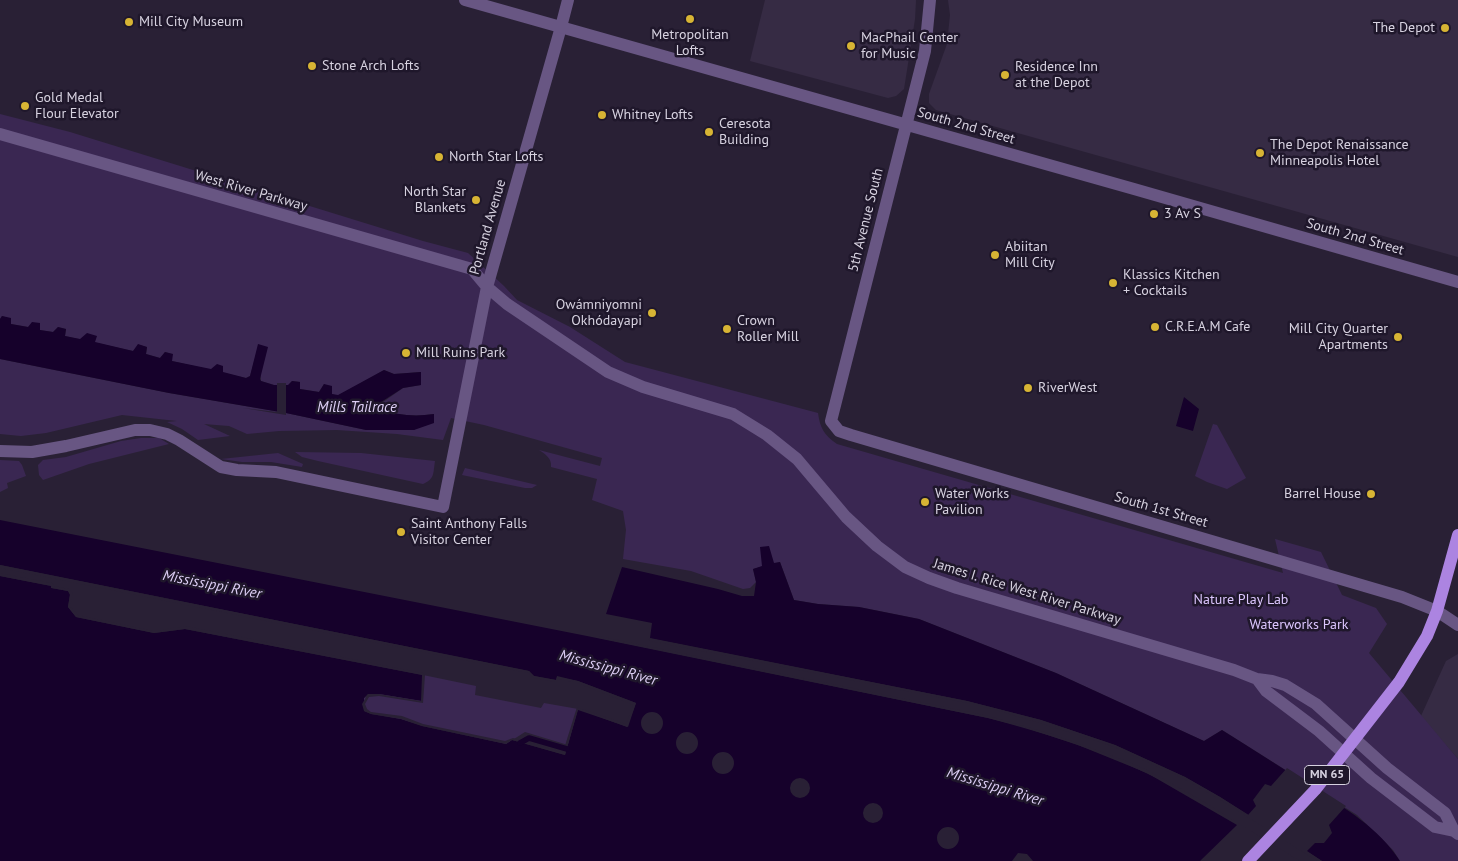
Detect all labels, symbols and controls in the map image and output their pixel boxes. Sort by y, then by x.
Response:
marker: Metropolitan Lofts [684,13,696,25]
place label: Mill City Museum [139,14,243,30]
marker: Mill City Museum [123,16,135,28]
place label: The Depot [1373,20,1435,36]
marker: The Depot [1439,22,1451,34]
place label: Metropolitan Lofts [651,27,729,59]
place label: MacPhail Center for Music [861,30,958,62]
marker: MacPhail Center for Music [845,40,857,52]
place label: Stone Arch Lofts [322,58,419,74]
place label: Residence Inn at the Depot [1015,59,1098,92]
marker: Stone Arch Lofts [306,60,318,72]
marker: Residence Inn at the Depot [999,69,1011,81]
place label: Gold Medal Flour Elevator [35,90,119,122]
marker: Gold Medal Flour Elevator [19,100,31,112]
street label: South 2nd Street [915,104,1017,148]
place label: Whitney Lofts [612,107,693,123]
marker: Whitney Lofts [596,109,608,121]
place label: Ceresota Building [719,116,771,148]
marker: Ceresota Building [703,126,715,138]
place label: The Depot Renaissance Minneapolis Hotel [1270,137,1409,170]
marker: The Depot Renaissance Minneapolis Hotel [1254,147,1266,159]
place label: North Star Lofts [449,149,543,165]
marker: North Star Lofts [433,151,445,163]
street label: 5th Avenue South [845,166,887,274]
street label: West River Parkway [193,167,309,215]
street label: Portland Avenue [466,177,510,277]
place label: North Star Blankets [404,184,466,216]
marker: North Star Blankets [470,194,482,206]
place label: 3 Av S [1164,206,1201,222]
marker: 3 Av S [1148,208,1160,220]
street label: South 2nd Street [1304,215,1406,259]
place label: Abiitan Mill City [1005,239,1055,272]
marker: Abiitan Mill City [989,249,1001,261]
place label: Klassics Kitchen + Cocktails [1123,267,1220,300]
marker: Klassics Kitchen + Cocktails [1107,277,1119,289]
place label: Owámniyomni Okhódayapi [556,297,642,330]
marker: Owámniyomni Okhódayapi [646,307,658,319]
place label: Crown Roller Mill [737,313,799,346]
place label: C.R.E.A.M Cafe [1165,319,1250,335]
marker: C.R.E.A.M Cafe [1149,321,1161,333]
place label: Mill City Quarter Apartments [1289,321,1388,354]
marker: Crown Roller Mill [721,323,733,335]
marker: Mill City Quarter Apartments [1392,331,1404,343]
place label: Mill Ruins Park [416,345,505,361]
marker: Mill Ruins Park [400,347,412,359]
place label: RiverWest [1038,380,1097,396]
marker: RiverWest [1022,382,1034,394]
water label: Mills Tailrace [317,399,397,417]
place label: Water Works Pavilion [935,486,1009,518]
place label: Barrel House [1284,486,1361,502]
marker: Barrel House [1365,488,1377,500]
street label: South 1st Street [1112,489,1210,531]
marker: Water Works Pavilion [919,496,931,508]
place label: Saint Anthony Falls Visitor Center [411,516,527,548]
marker: Saint Anthony Falls Visitor Center [395,526,407,538]
street label: James I. Rice West River Parkway [931,555,1123,629]
water label: Mississippi River [161,567,263,603]
park label: Nature Play Lab [1194,592,1288,608]
park label: Waterworks Park [1250,617,1348,633]
water label: Mississippi River [557,646,659,690]
water label: Mississippi River [944,764,1046,810]
road number: MN 65 [1304,766,1350,784]

